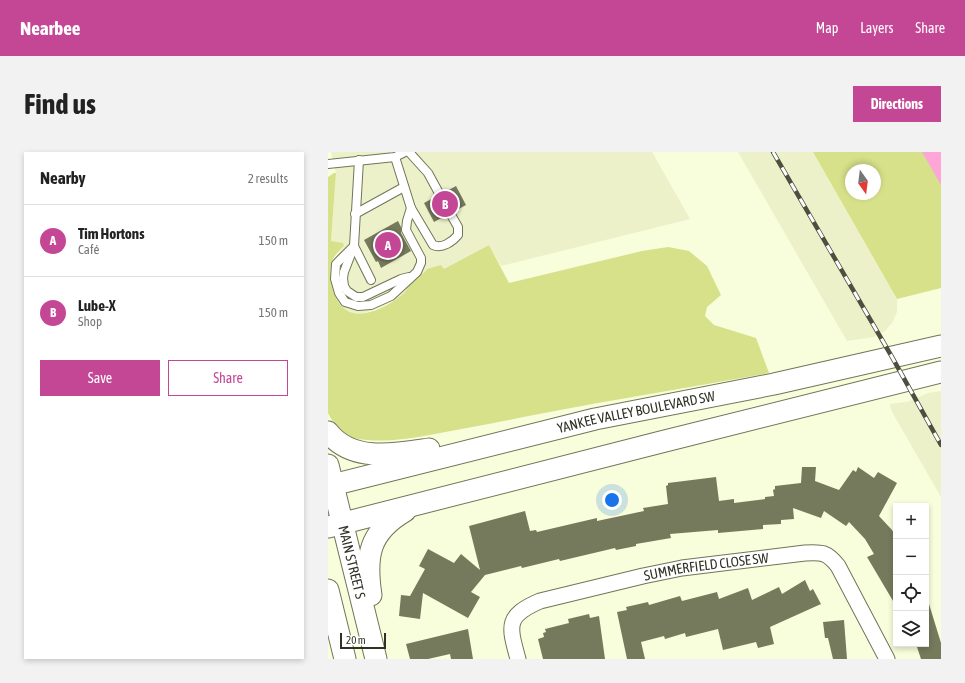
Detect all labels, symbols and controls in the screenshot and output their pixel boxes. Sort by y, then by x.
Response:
text: Nearbee [20,17,80,39]
text: Map [816,20,838,36]
text: Layers [860,20,893,36]
text: Share [915,20,945,36]
button: Directions [853,86,941,122]
text: Find us [24,88,96,120]
north arrow [845,164,881,200]
text: Nearby [40,168,86,188]
text: 2 results [248,171,288,186]
pin: B [432,189,458,219]
text: Tim Hortons [78,225,144,242]
pin: A [375,230,401,260]
text: A [50,233,56,248]
text: 150 m [259,233,288,248]
text: Café [78,242,99,257]
text: Lube-X [78,297,115,314]
text: B [50,305,56,320]
text: 150 m [259,305,288,320]
text: Shop [78,314,102,329]
button: Save [40,360,160,396]
button: Share [168,360,288,396]
street label: YANKEE VALLEY BOULEVARD SW [556,388,717,436]
your location [602,490,622,510]
map controls [893,503,929,647]
button: + [893,503,929,539]
street label: MAIN STREET S [335,524,369,600]
button: − [893,539,929,575]
street label: SUMMERFIELD CLOSE SW [642,549,770,584]
button: locate [893,575,929,611]
button: layers [893,611,929,647]
scale bar [340,631,386,650]
text: 20 m [346,634,366,646]

